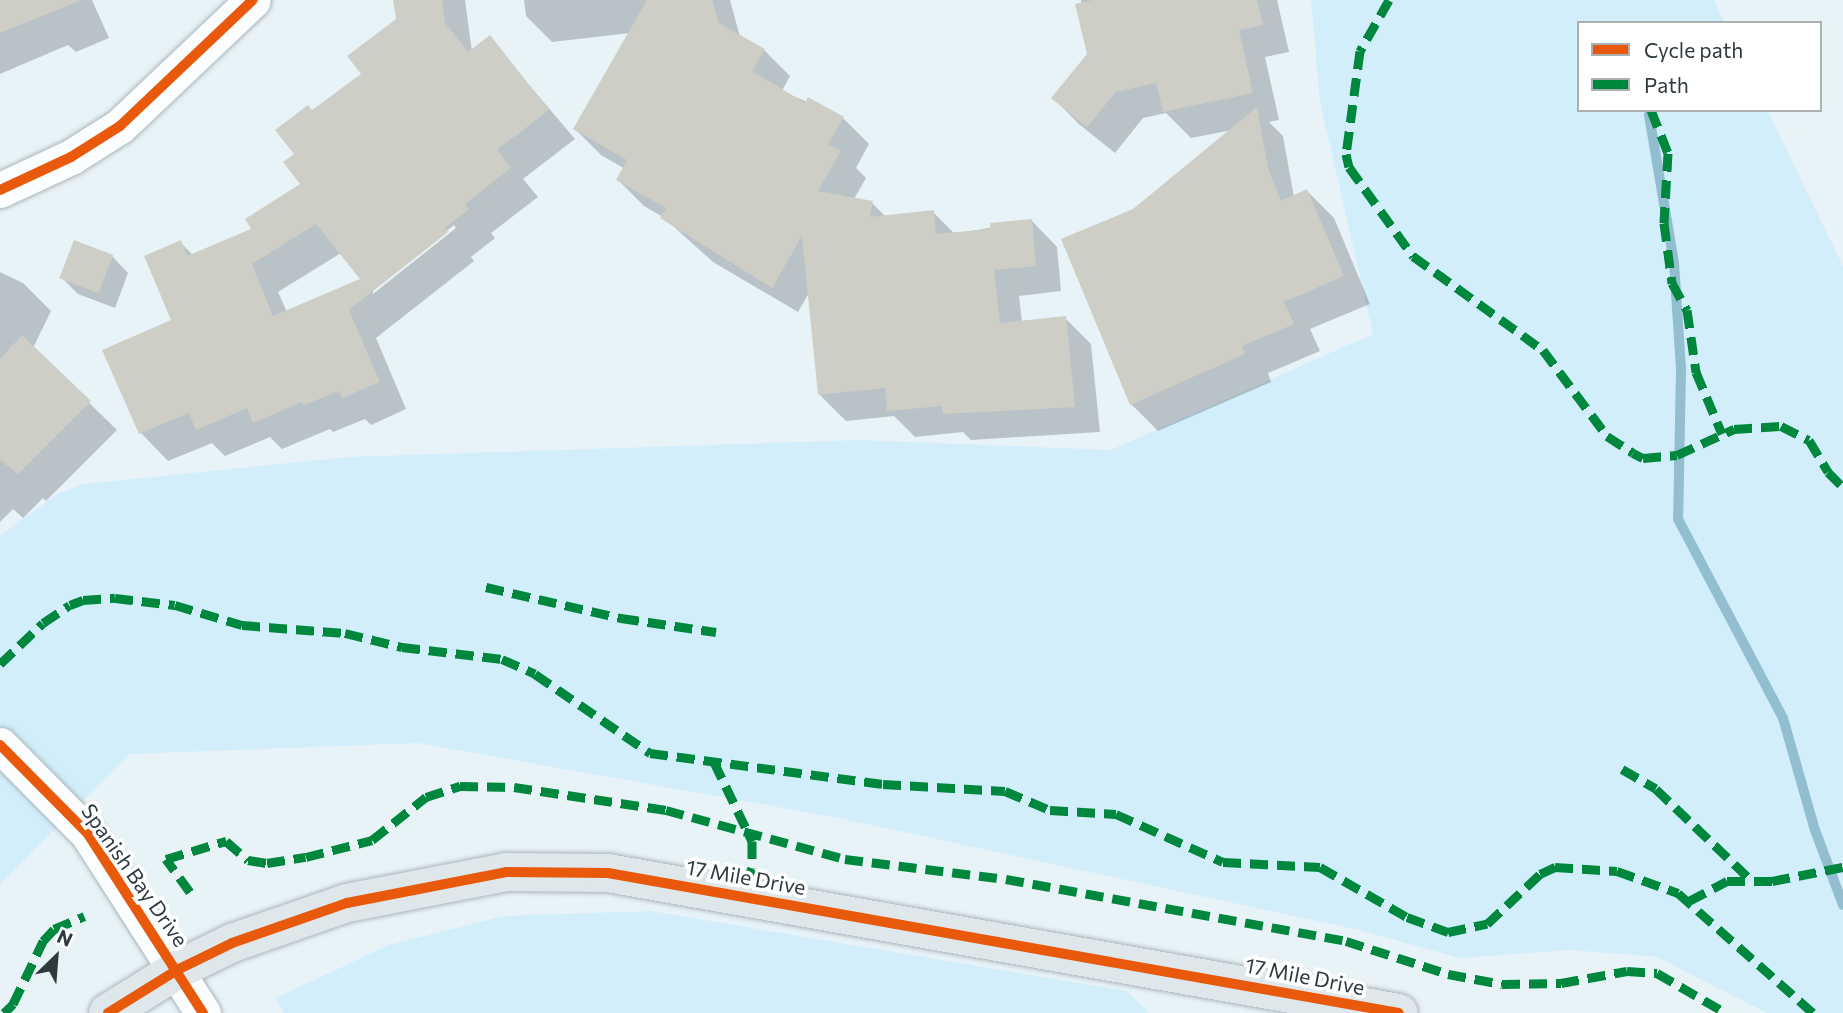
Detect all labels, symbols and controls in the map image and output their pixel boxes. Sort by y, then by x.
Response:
legend [1577,21,1822,112]
text: Cycle path [1644,37,1743,62]
text: Path [1644,72,1689,97]
street label: Spanish Bay Drive [76,799,194,951]
street label: 17 Mile Drive [684,854,808,900]
north arrow [21,922,91,992]
text: N [54,924,76,951]
street label: 17 Mile Drive [1243,952,1367,1000]

